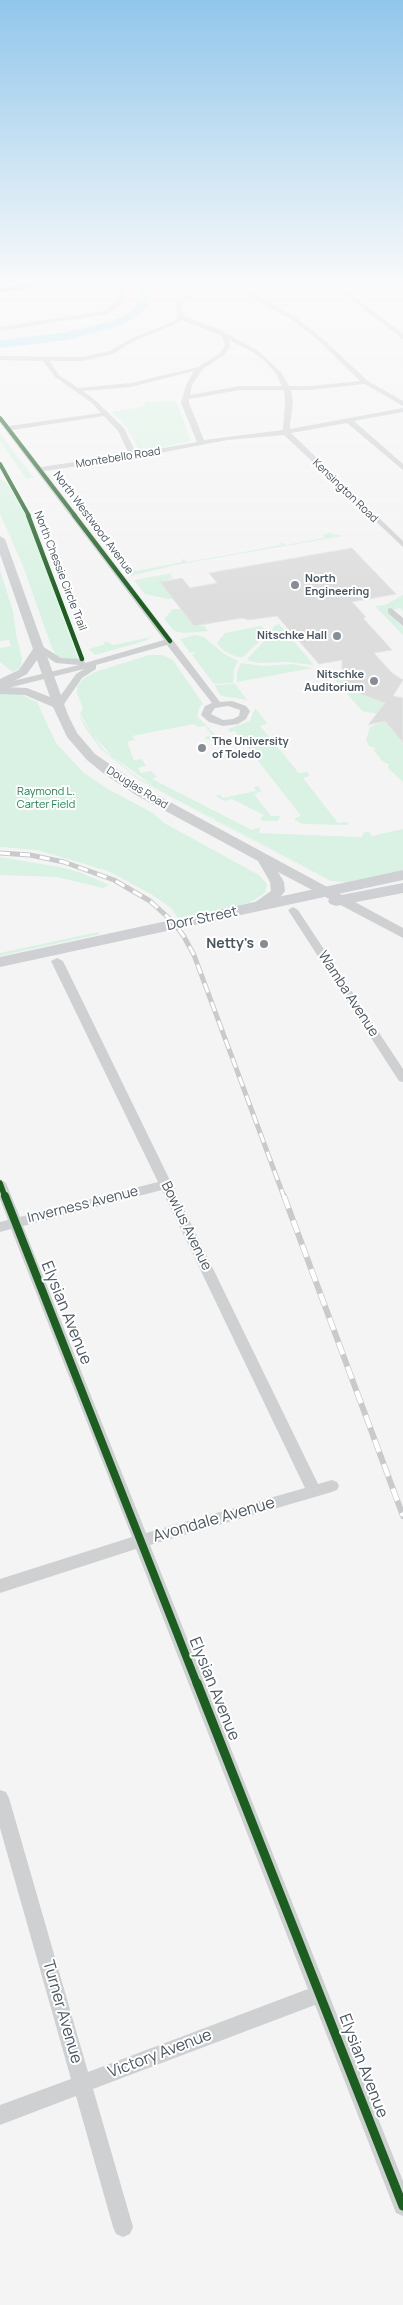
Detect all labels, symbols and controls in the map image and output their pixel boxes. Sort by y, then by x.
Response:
street label: Montebello Road [75,445,161,471]
street label: Kensington Road [310,456,380,526]
street label: North Westwood Avenue [50,469,136,577]
street label: North Chessie Circle Trail [31,509,89,633]
place label: North Engineering [305,572,369,598]
marker: North Engineering [289,579,301,591]
place label: Nitschke Hall [257,629,327,643]
marker: Nitschke Hall [331,630,343,642]
place label: Nitschke Auditorium [304,668,364,694]
marker: Nitschke Auditorium [368,675,380,687]
place label: The University of Toledo [212,735,289,761]
marker: The University of Toledo [196,742,208,754]
street label: Douglas Road [104,764,170,812]
park label: Raymond L. Carter Field [17,785,75,811]
street label: Dorr Street [165,903,239,935]
place label: Netty's [206,936,254,952]
marker: Netty's [258,938,270,950]
street label: Wamba Avenue [314,948,382,1040]
street label: Bowlus Avenue [157,1179,215,1273]
street label: Inverness Avenue [26,1183,140,1227]
street label: Elysian Avenue [37,1259,95,1367]
street label: Avondale Avenue [151,1493,277,1547]
street label: Elysian Avenue [185,1635,243,1743]
street label: Turner Avenue [38,1958,86,2066]
street label: Elysian Avenue [334,2011,392,2121]
street label: Victory Avenue [105,2025,215,2083]

